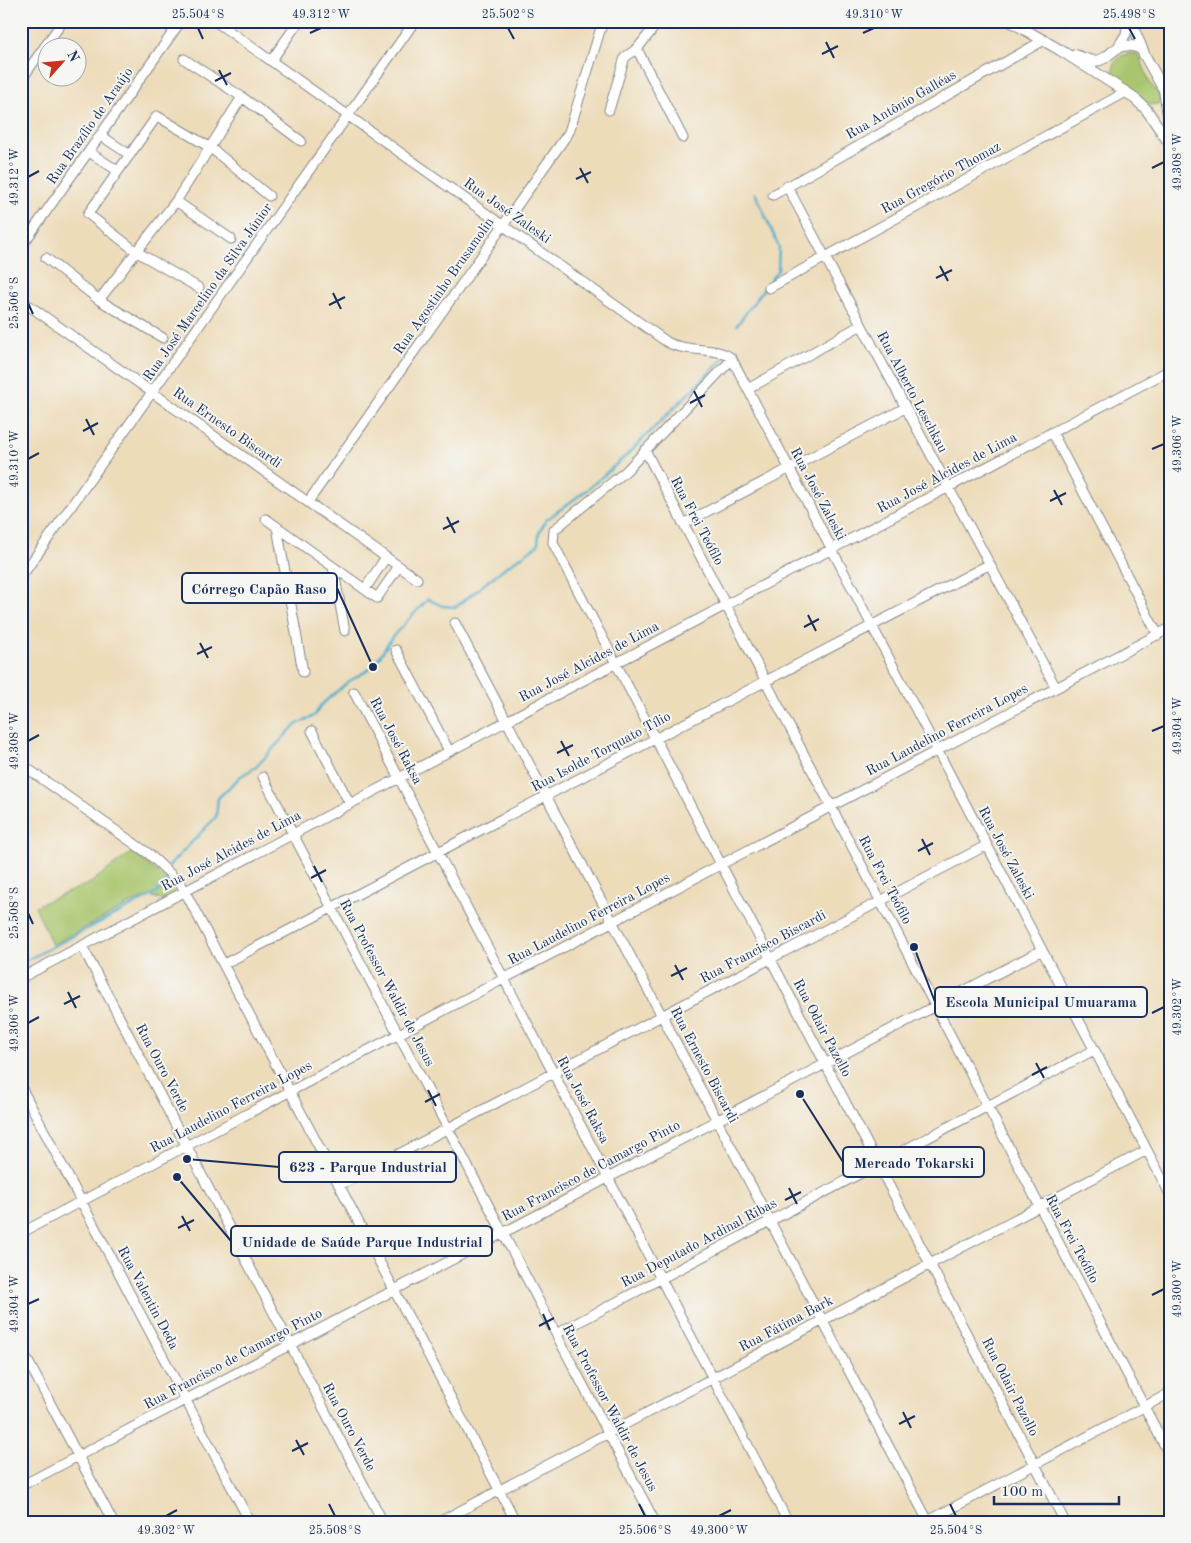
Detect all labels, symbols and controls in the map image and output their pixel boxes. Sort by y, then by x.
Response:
text: 25.504°S [172,8,224,21]
text: 25.502°S [482,8,534,21]
text: 25.498°S [1103,8,1155,21]
text: 49.312°W [292,9,350,21]
text: 49.310°W [845,9,903,21]
north arrow [38,38,88,88]
text: N [64,49,81,65]
street label: Rua Brazílio de Araújo [44,65,136,187]
street label: Rua Antônio Galléas [844,68,958,142]
text: 49.308°W [1172,133,1184,191]
street label: Rua Gregório Thomaz [879,139,1003,217]
text: 49.312°W [9,148,21,206]
street label: Rua José Zaleski [461,176,553,246]
street label: Rua José Marcelino da Silva Júnior [141,200,275,383]
street label: Rua Agostinho Brusamolin [391,215,497,357]
text: 25.506°S [8,277,21,329]
street label: Rua Alberto Leschkau [874,329,950,455]
street label: Rua Ernesto Biscardi [170,385,284,471]
text: 49.306°W [1172,415,1184,473]
text: 49.310°W [9,430,21,488]
street label: Rua José Alcides de Lima [875,430,1019,516]
street label: Rua José Zaleski [788,445,848,543]
street label: Rua Frei Teófilo [668,474,726,568]
callout: Córrego Capão Raso [182,573,337,603]
text: Córrego Capão Raso [191,583,327,598]
street label: Rua José Alcides de Lima [517,619,661,705]
street label: Rua Laudelino Ferreira Lopes [864,681,1030,779]
street label: Rua José Raksa [367,695,425,787]
text: 49.304°W [1172,697,1184,755]
street label: Rua Isolde Torquato Tílio [529,709,673,795]
text: 49.308°W [9,712,21,770]
street label: Rua José Zaleski [976,804,1036,902]
street label: Rua José Alcides de Lima [159,808,303,894]
street label: Rua Frei Teófilo [856,833,914,927]
street label: Rua Laudelino Ferreira Lopes [506,870,672,968]
text: 25.508°S [8,887,21,939]
street label: Rua Professor Waldir de Jesus [337,897,437,1069]
street label: Rua Francisco Biscardi [698,908,828,986]
street label: Rua Odair Pazello [790,977,854,1079]
text: 49.302°W [1172,978,1184,1036]
callout: Escola Municipal Umuarama [935,987,1147,1017]
text: 49.306°W [9,994,21,1052]
text: Escola Municipal Umuarama [945,996,1137,1011]
street label: Rua Ernesto Biscardi [668,1005,741,1125]
street label: Rua Ouro Verde [133,1022,191,1114]
street label: Rua José Raksa [554,1054,612,1146]
street label: Rua Laudelino Ferreira Lopes [148,1058,314,1156]
street label: Rua Francisco de Camargo Pinto [500,1118,683,1224]
callout: Mercado Tokarski [843,1147,984,1177]
callout: 623 - Parque Industrial [279,1152,456,1182]
text: Mercado Tokarski [854,1157,974,1172]
text: 623 - Parque Industrial [289,1161,447,1176]
street label: Rua Frei Teófilo [1043,1192,1101,1286]
street label: Rua Deputado Ardinal Ribas [619,1196,779,1290]
callout: Unidade de Saúde Parque Industrial [231,1226,492,1256]
text: Unidade de Saúde Parque Industrial [241,1236,483,1251]
street label: Rua Valentin Deda [115,1244,181,1352]
text: 49.300°W [1172,1260,1184,1318]
text: 49.304°W [9,1275,21,1333]
street label: Rua Fátima Bark [737,1293,835,1355]
street label: Rua Francisco de Camargo Pinto [142,1306,325,1412]
street label: Rua Professor Waldir de Jesus [560,1322,660,1494]
street label: Rua Odair Pazello [979,1335,1041,1439]
street label: Rua Ouro Verde [320,1381,378,1473]
scale bar [994,1473,1118,1505]
text: 100 m [1001,1485,1043,1500]
text: 25.508°S [309,1524,361,1537]
text: 25.506°S [619,1524,671,1537]
text: 25.504°S [930,1524,982,1537]
text: 49.302°W [137,1525,195,1537]
text: 49.300°W [690,1525,748,1537]

